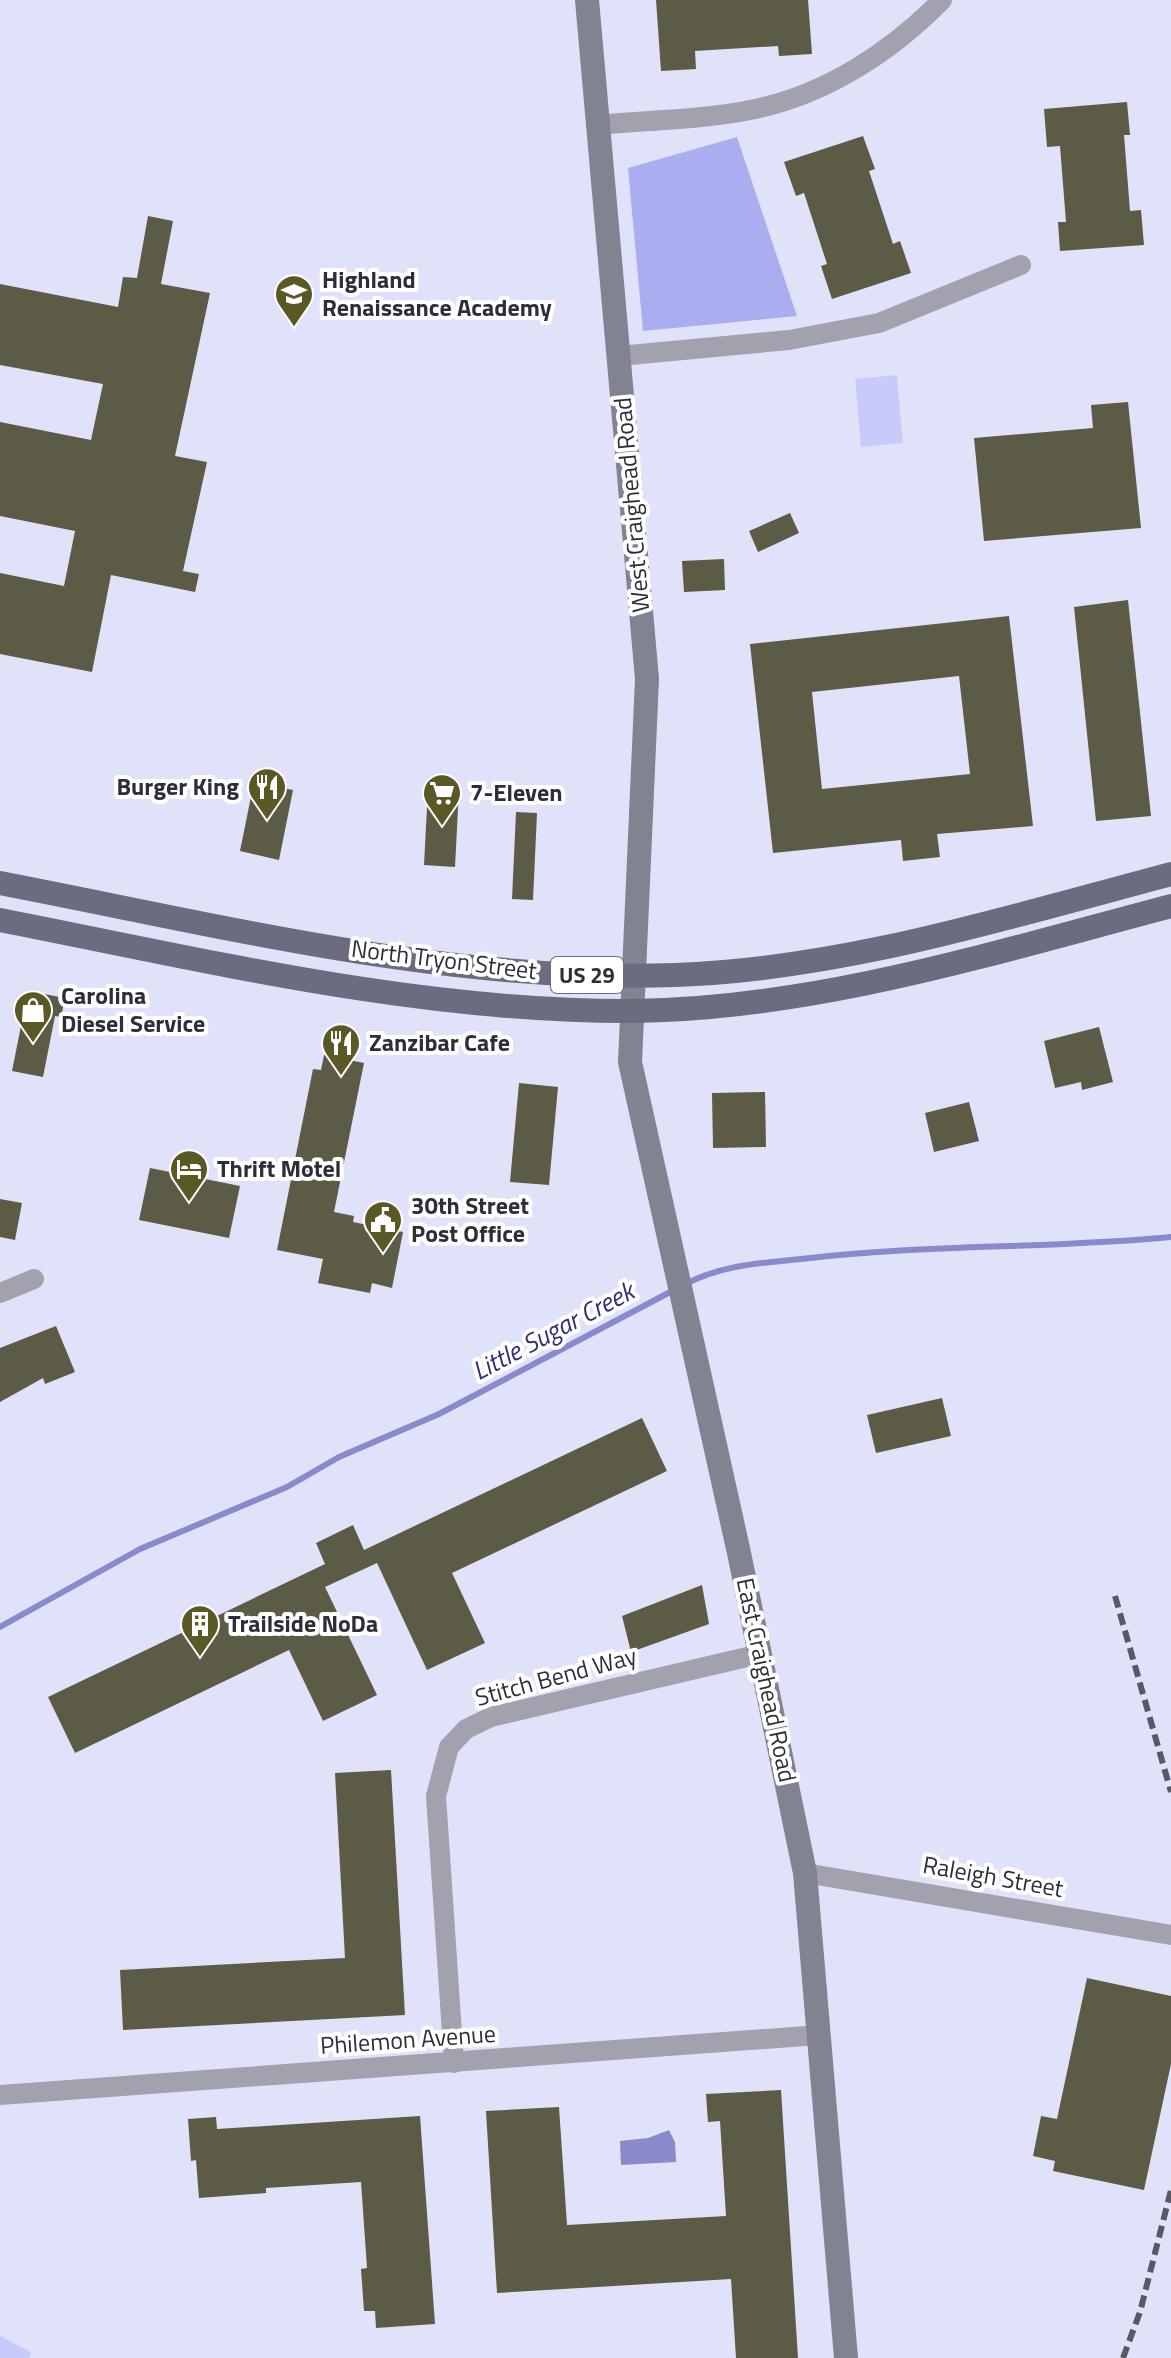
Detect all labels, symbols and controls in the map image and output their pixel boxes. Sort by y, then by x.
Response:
place label: Highland Renaissance Academy [322,261,552,325]
school or university icon: Highland Renaissance Academy [273,273,315,328]
street label: West Craighead Road [604,396,658,614]
restaurant icon: Burger King [246,766,288,821]
place label: Burger King [116,768,239,804]
supermarket icon: 7-Eleven [421,772,463,827]
place label: 7-Eleven [470,774,562,810]
street label: North Tryon Street [349,930,540,988]
road number: US 29 [551,957,623,993]
place label: Carolina Diesel Service [61,977,205,1041]
shop icon: Carolina Diesel Service [12,989,54,1044]
restaurant icon: Zanzibar Cafe [320,1022,362,1077]
place label: Zanzibar Cafe [369,1024,510,1060]
hotel icon: Thrift Motel [168,1148,210,1203]
place label: Thrift Motel [217,1150,341,1186]
place label: 30th Street Post Office [411,1187,529,1251]
public building icon: 30th Street Post Office [362,1199,404,1254]
water label: Little Sugar Creek [465,1270,644,1390]
street label: East Craighead Road [728,1574,806,1785]
building icon: Trailside NoDa [179,1603,221,1658]
place label: Trailside NoDa [228,1605,378,1641]
street label: Stitch Bend Way [471,1637,641,1715]
street label: Raleigh Street [920,1846,1067,1906]
street label: Philemon Avenue [319,2015,497,2063]

